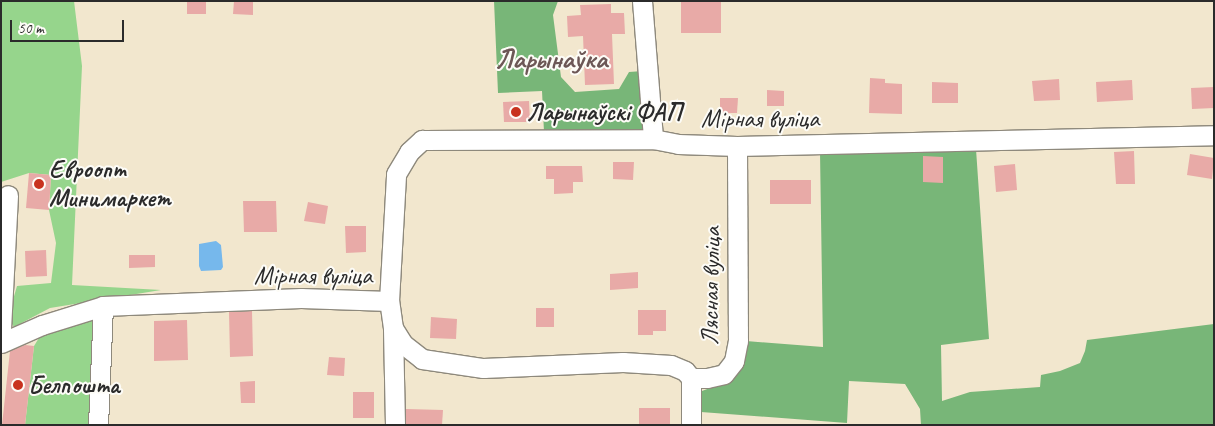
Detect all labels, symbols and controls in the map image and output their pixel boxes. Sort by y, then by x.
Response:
scale bar [12,10,126,42]
text: 50 m [18,19,44,38]
district label: Ларынаўка [495,42,607,76]
place label: Ларынаўскі ФАП [526,97,681,127]
street label: Мірная вуліца [702,104,818,134]
marker: Ларынаўскі ФАП [510,106,522,118]
place label: Евроопт Минимаркет [49,155,171,214]
marker: Евроопт Минимаркет [33,178,45,190]
street label: Лясная вуліца [695,227,727,345]
street label: Мірная вуліца [255,261,371,291]
place label: Белпошта [28,370,119,400]
marker: Белпошта [12,379,24,391]

